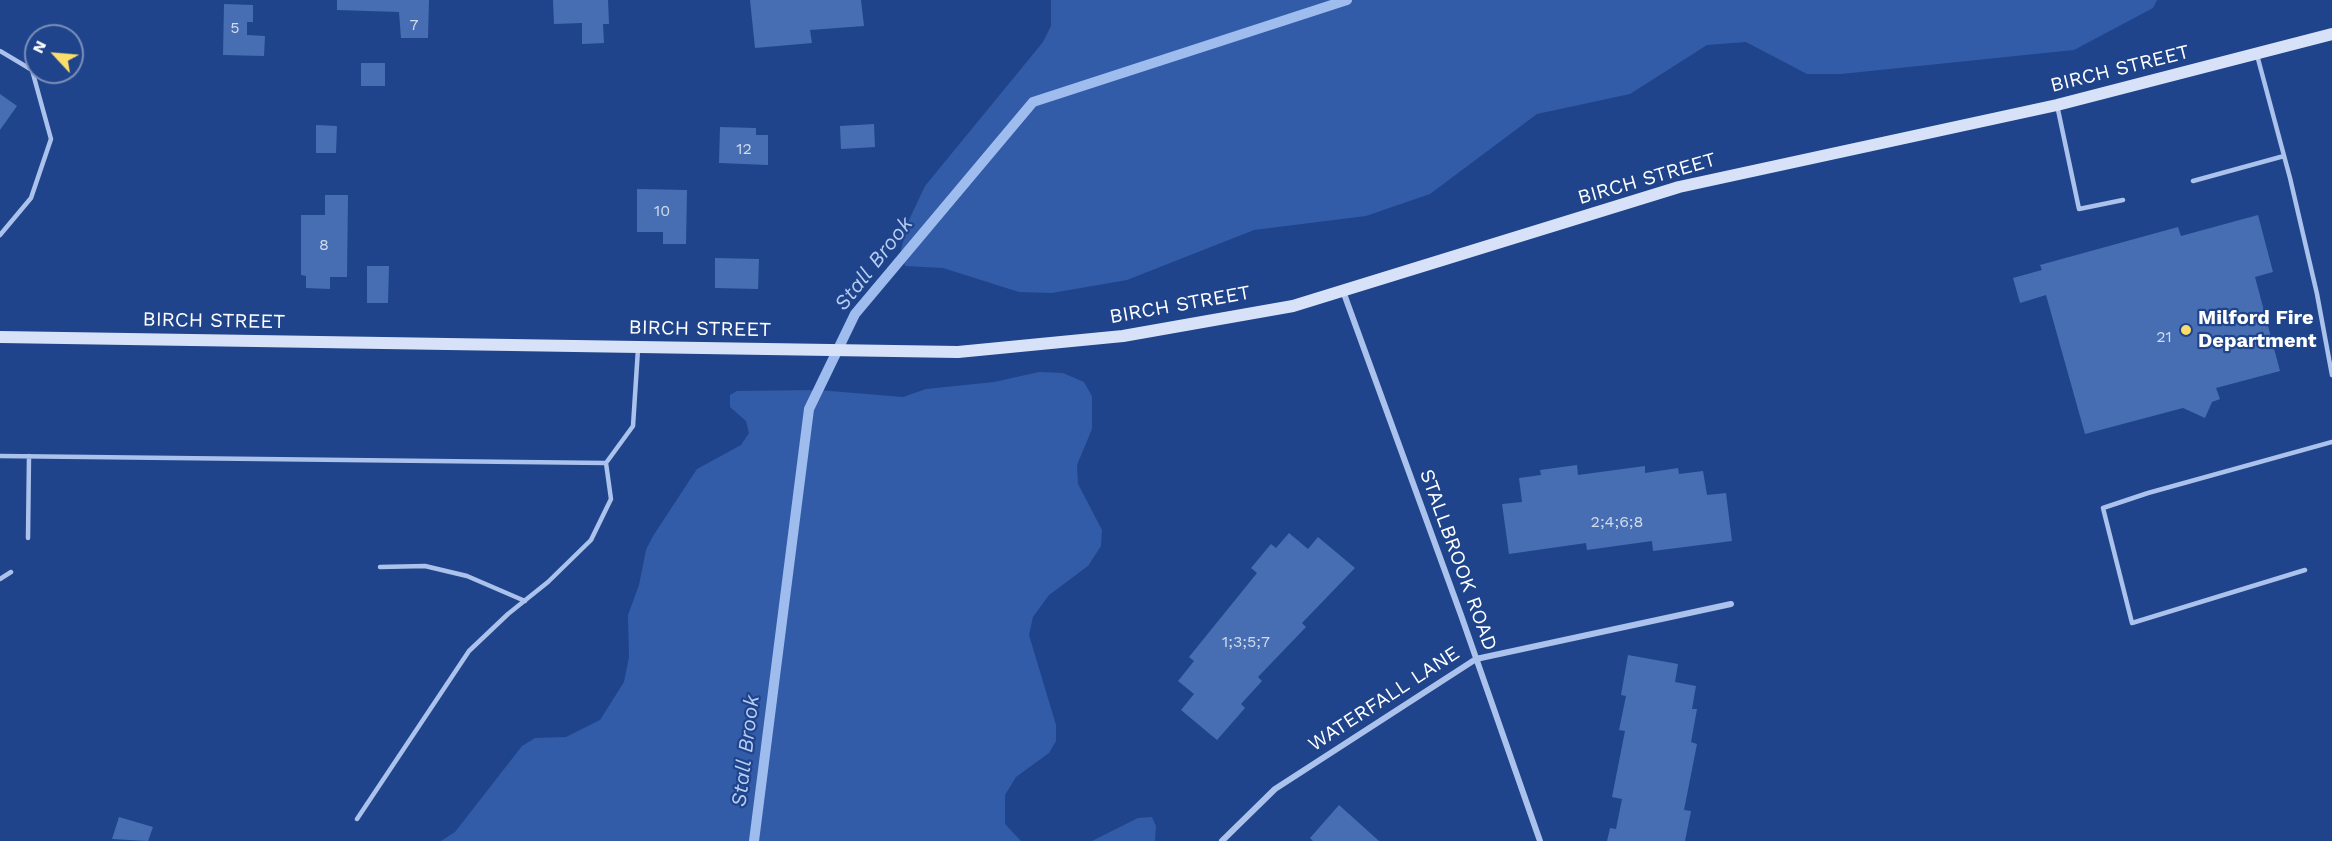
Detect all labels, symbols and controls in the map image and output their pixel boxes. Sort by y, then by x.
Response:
house number: 7 [410,15,418,35]
house number: 5 [230,18,240,38]
north arrow [24,24,84,84]
text: N [28,37,50,56]
street label: BIRCH STREET [2048,40,2192,98]
house number: 12 [736,139,752,159]
street label: BIRCH STREET [1575,148,1719,210]
house number: 10 [654,201,670,221]
water label: Stall Brook [829,212,919,316]
house number: 8 [319,235,329,255]
street label: BIRCH STREET [1108,281,1252,329]
place label: Milford Fire Department [2198,306,2317,353]
street label: BIRCH STREET [143,308,285,334]
street label: BIRCH STREET [629,316,771,342]
marker: Milford Fire Department [2179,323,2193,337]
house number: 21 [2156,327,2172,347]
street label: STALLBROOK ROAD [1414,466,1502,654]
house number: 2;4;6;8 [1591,512,1643,532]
house number: 1;3;5;7 [1222,632,1270,652]
street label: WATERFALL LANE [1304,641,1464,757]
water label: Stall Brook [727,694,765,808]

